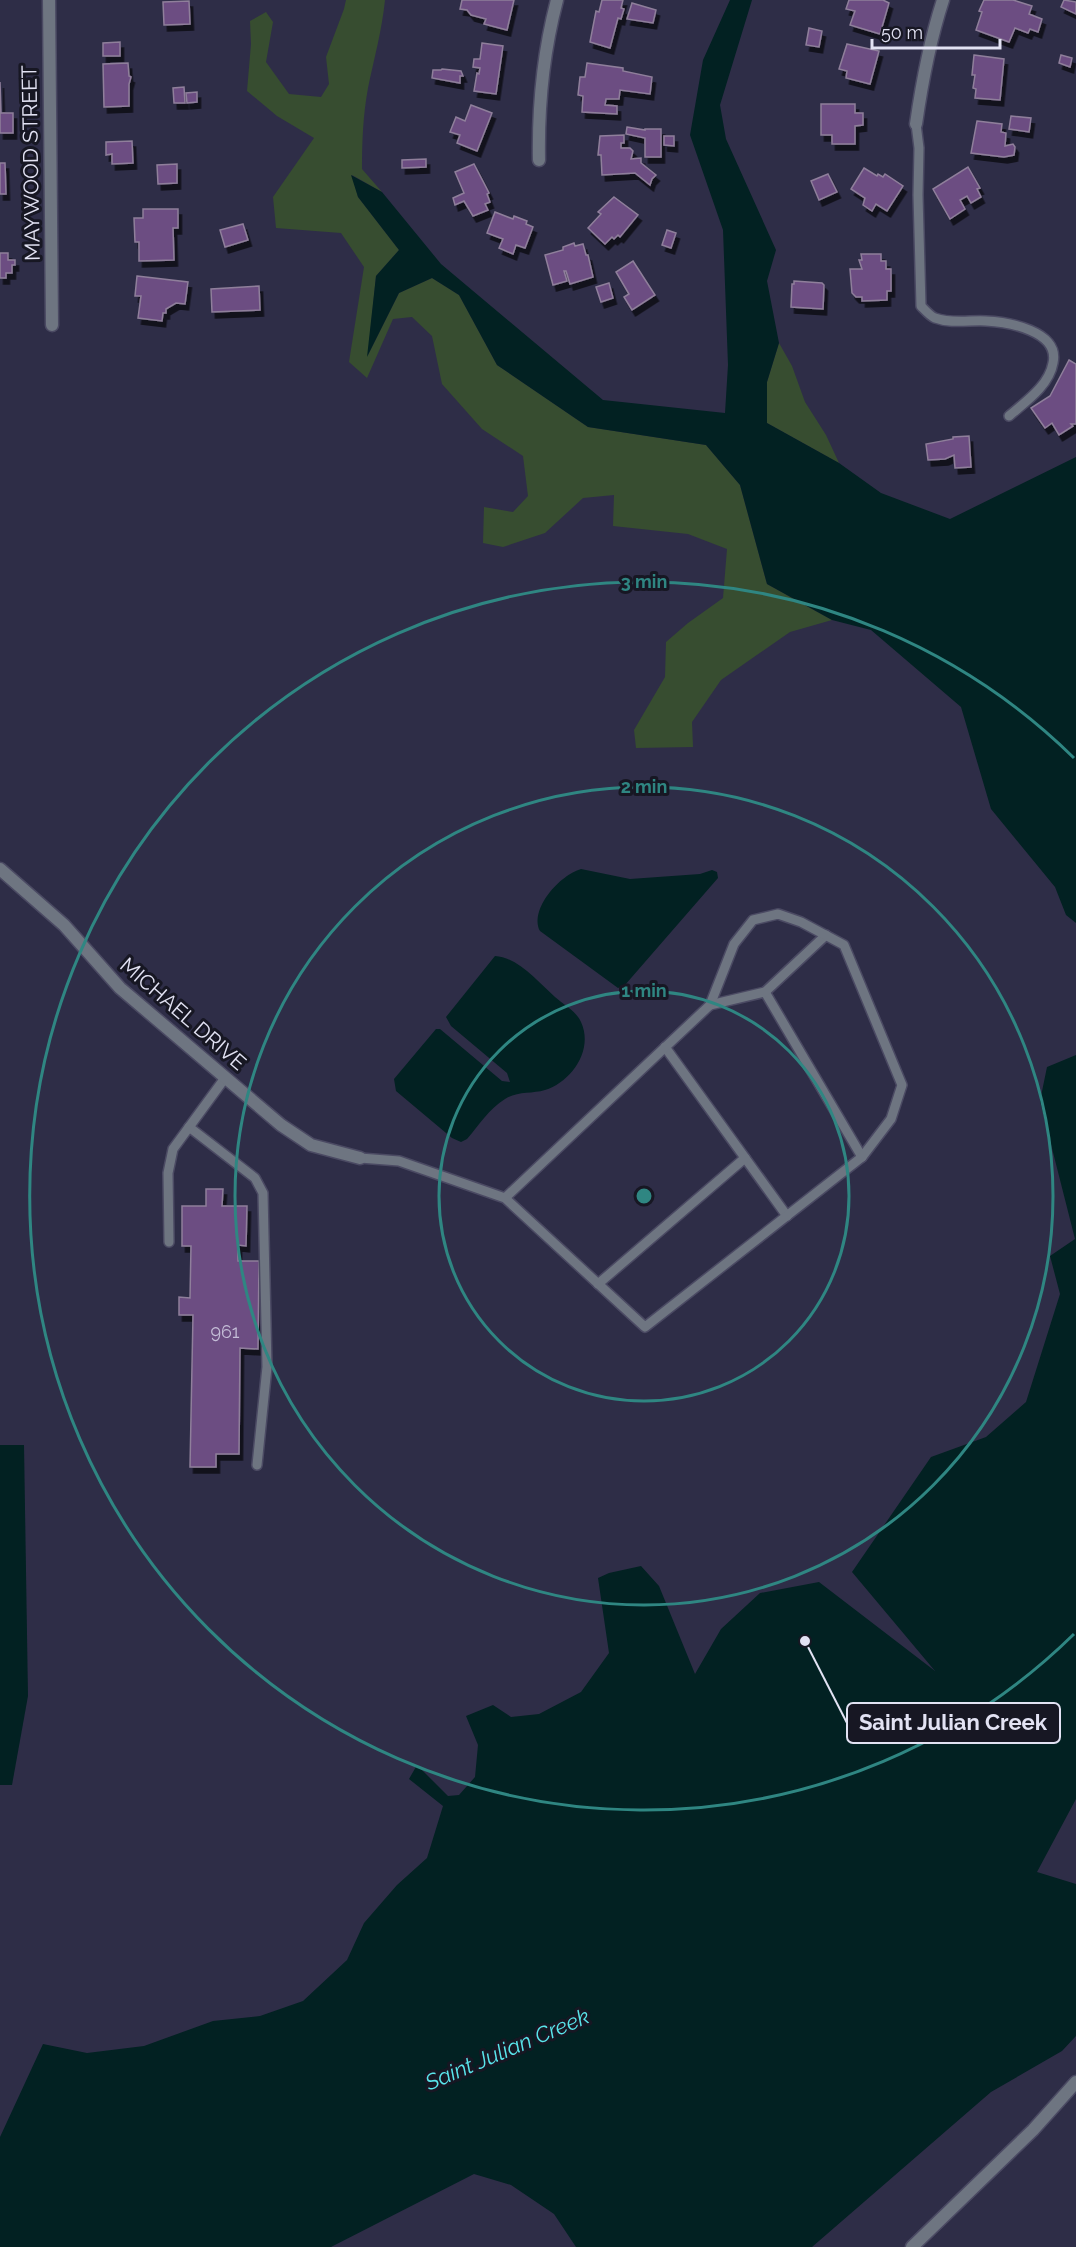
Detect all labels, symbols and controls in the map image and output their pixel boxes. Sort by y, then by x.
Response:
scale bar [872,12,1000,50]
text: 50 m [881,22,923,43]
street label: MAYWOOD STREET [16,65,45,261]
text: 3 min [621,571,667,592]
text: 2 min [621,776,667,797]
street label: MICHAEL DRIVE [115,952,251,1075]
text: 1 min [621,980,667,1001]
centre of rings [634,1186,654,1206]
house number: 961 [210,1321,240,1342]
callout: Saint Julian Creek [847,1703,1060,1743]
text: Saint Julian Creek [859,1709,1048,1735]
water label: Saint Julian Creek [420,2003,593,2096]

